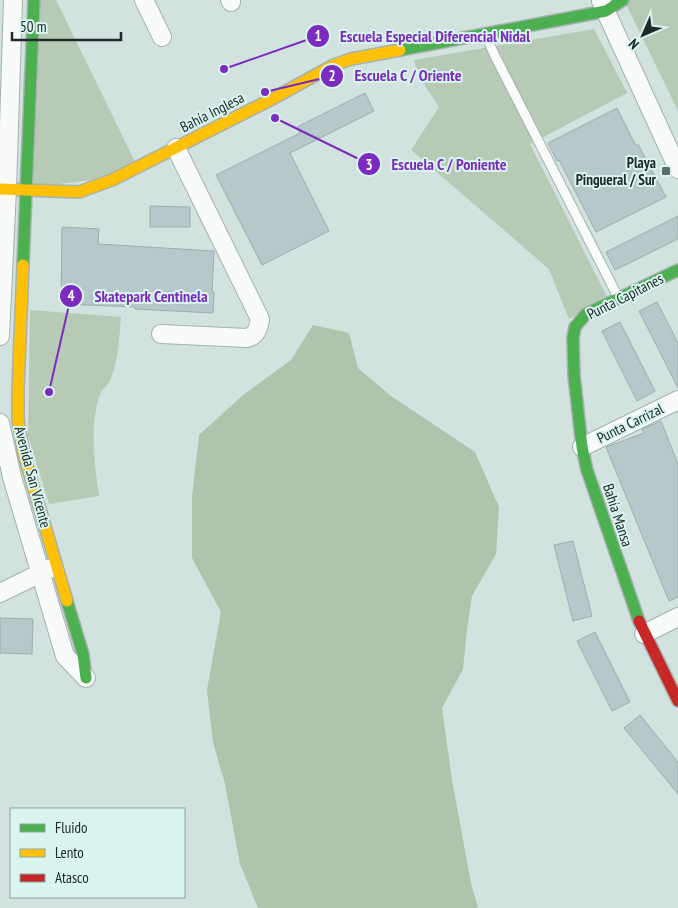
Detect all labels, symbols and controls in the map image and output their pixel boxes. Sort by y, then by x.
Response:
scale bar [12,10,121,42]
north arrow [618,10,668,60]
text: 50 m [20,17,46,36]
callout: Escuela Especial Diferencial Nidal [305,21,540,52]
text: 1 [314,26,322,45]
text: Escuela Especial Diferencial Nidal [340,26,530,46]
text: N [625,35,643,53]
callout: Escuela C / Oriente [319,60,472,91]
text: Escuela C / Oriente [354,65,462,85]
text: 2 [328,66,336,85]
street label: Bahía Inglesa [177,88,247,136]
callout: Escuela C / Poniente [356,149,517,180]
place label: Playa Pingueral / Sur [576,153,657,189]
text: Escuela C / Poniente [391,154,507,174]
text: 3 [365,155,373,174]
marker: Playa Pingueral / Sur [660,165,672,177]
street label: Punta Capitanes [584,269,666,323]
callout: Skatepark Centinela [59,281,218,312]
text: 4 [67,286,75,305]
text: Skatepark Centinela [94,286,208,306]
street label: Punta Carrizal [594,399,667,447]
street label: Avenida San Vicente [10,424,56,530]
street label: Bahía Mansa [599,481,637,549]
legend [10,808,185,898]
text: Fluido [55,818,87,837]
text: Lento [55,843,84,862]
text: Atasco [55,868,89,887]

